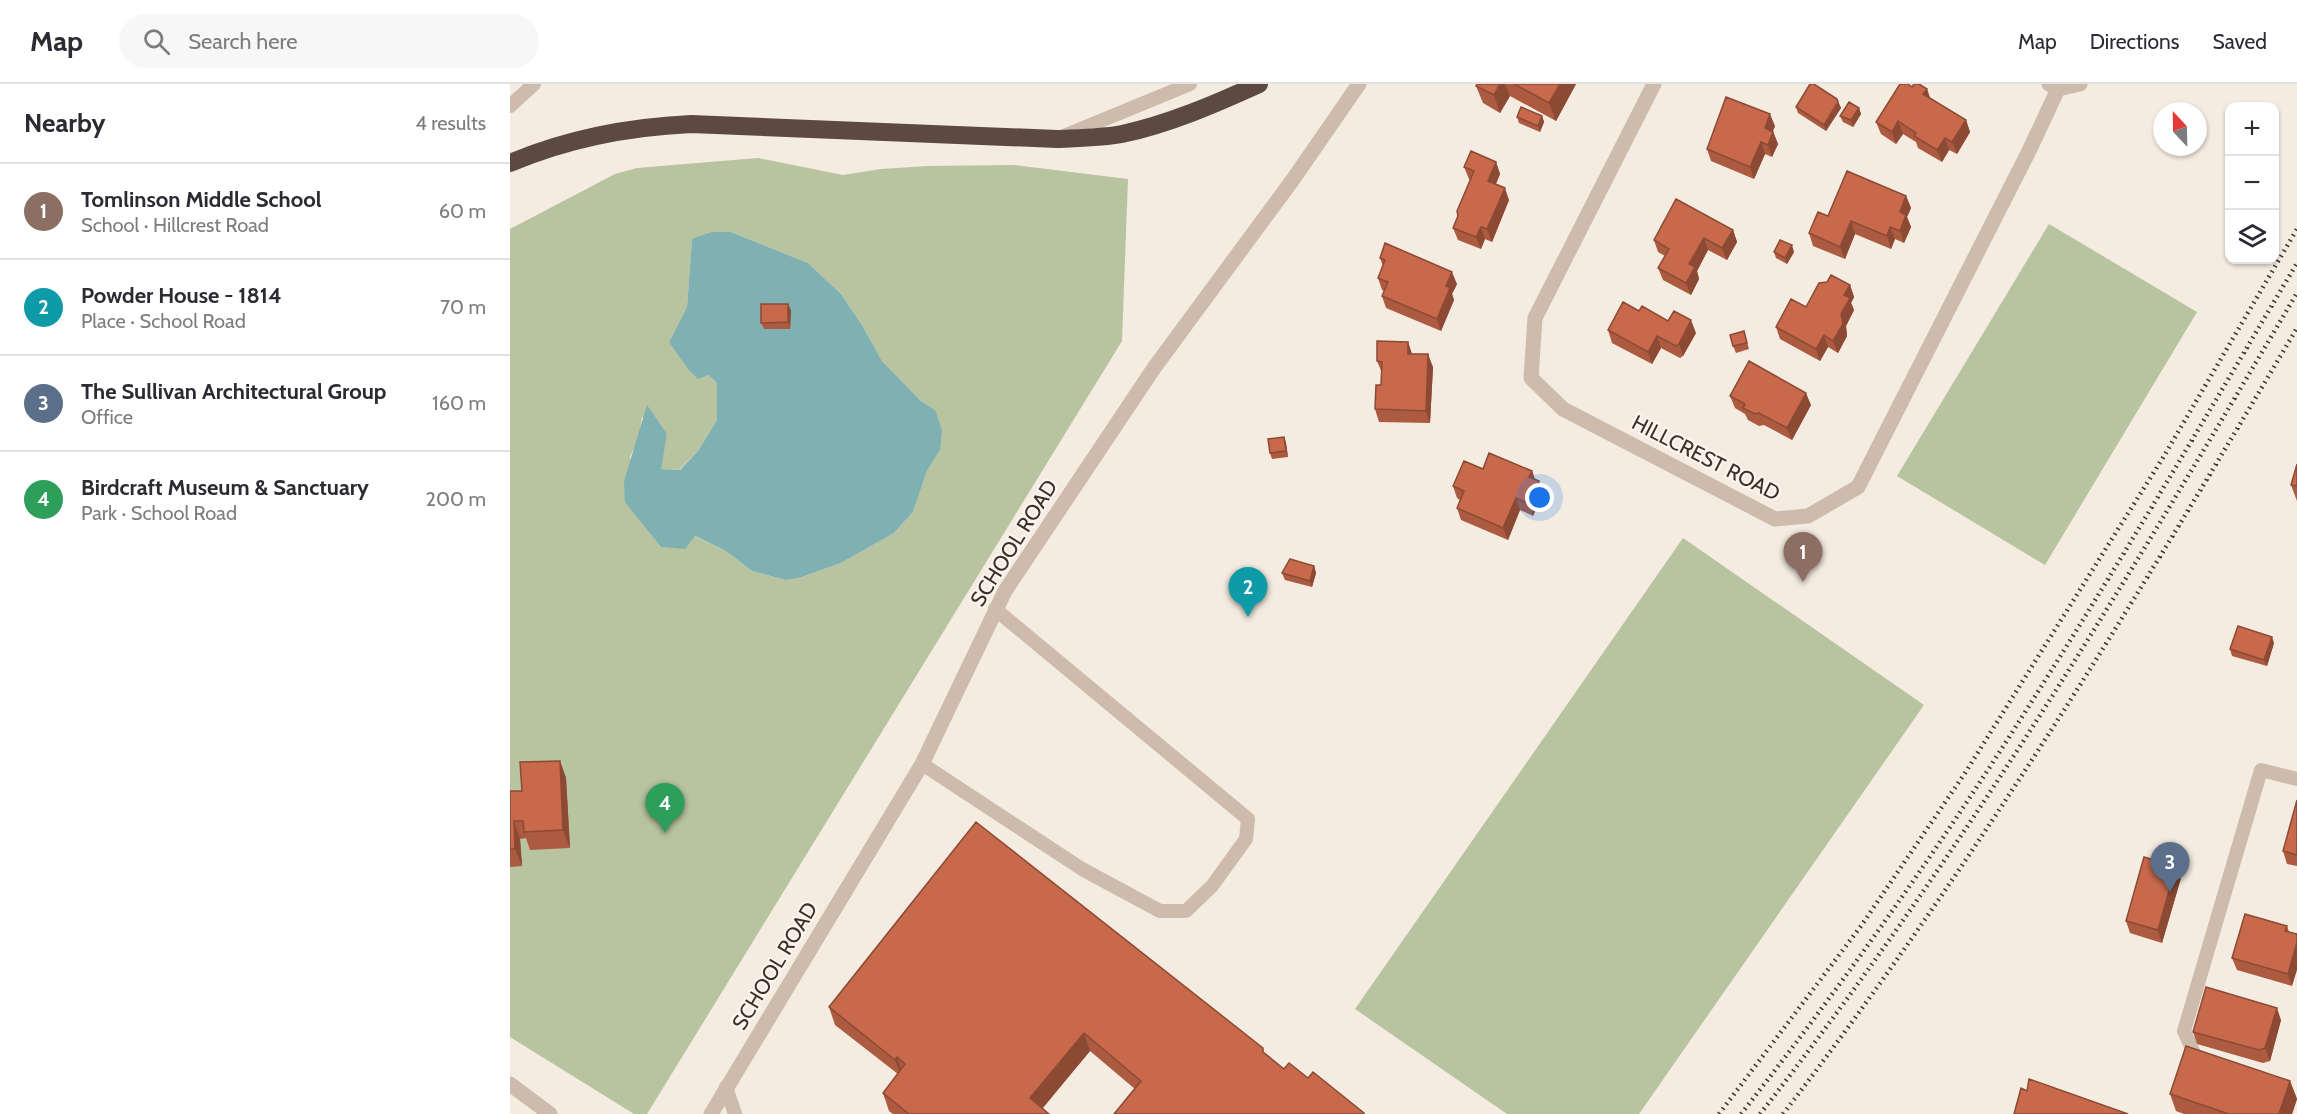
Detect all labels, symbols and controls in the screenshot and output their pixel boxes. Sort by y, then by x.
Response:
search box [119,14,539,68]
text: Map [30,24,83,58]
icon: search [140,25,173,58]
text: Search here [188,28,297,55]
text: Map [2018,29,2057,54]
text: Directions [2090,29,2179,54]
text: Saved [2212,29,2267,54]
north arrow [2153,102,2207,156]
map controls [2225,102,2279,264]
button: + [2225,102,2279,156]
text: Nearby [24,107,105,139]
text: 4 results [415,111,486,135]
button: − [2225,156,2279,210]
text: Tomlinson Middle School [81,186,322,213]
text: 1 [40,199,47,223]
text: 60 m [439,199,486,223]
button: layers [2225,210,2279,264]
text: School · Hillcrest Road [81,213,269,237]
text: Powder House - 1814 [81,282,282,309]
text: 2 [38,295,49,319]
text: 70 m [440,295,486,319]
text: Place · School Road [81,309,246,333]
text: The Sullivan Architectural Group [81,378,386,405]
text: 3 [38,391,49,415]
text: 160 m [432,391,486,415]
text: Office [81,405,133,429]
street label: HILLCREST ROAD [1628,409,1784,506]
text: Birdcraft Museum & Sanctuary [81,474,369,501]
street label: SCHOOL ROAD [965,475,1062,611]
your location [1525,483,1554,512]
text: 4 [37,487,50,511]
text: 200 m [426,487,486,511]
text: Park · School Road [81,501,237,525]
pin: 1 [1784,532,1822,582]
pin: 2 [1228,568,1268,617]
pin: 4 [646,784,684,833]
pin: 3 [2150,842,2190,892]
street label: SCHOOL ROAD [727,897,822,1034]

